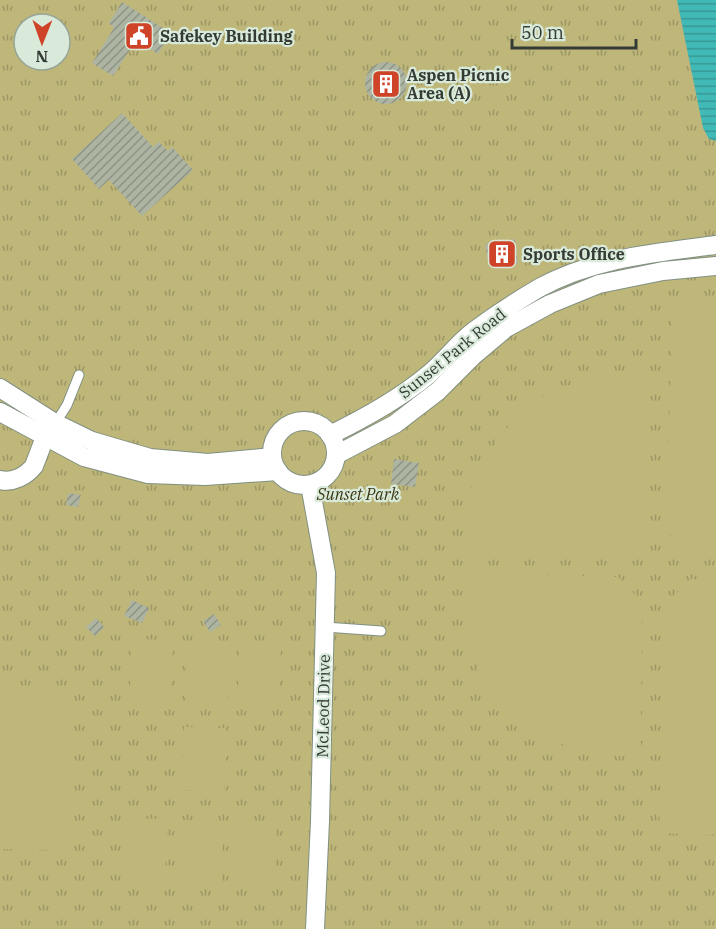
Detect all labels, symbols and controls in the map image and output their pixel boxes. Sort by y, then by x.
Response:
north arrow [12,12,72,72]
scale bar [512,12,636,50]
public building icon: Safekey Building [123,20,155,52]
text: 50 m [521,21,564,44]
place label: Safekey Building [160,26,294,46]
text: N [35,47,48,67]
place label: Aspen Picnic Area (A) [407,65,510,103]
building icon: Aspen Picnic Area (A) [370,68,402,100]
building icon: Sports Office [486,238,518,270]
place label: Sports Office [523,244,625,264]
street label: Sunset Park Road [394,304,510,402]
park label: Sunset Park [316,484,400,504]
street label: McLeod Drive [312,654,334,758]

